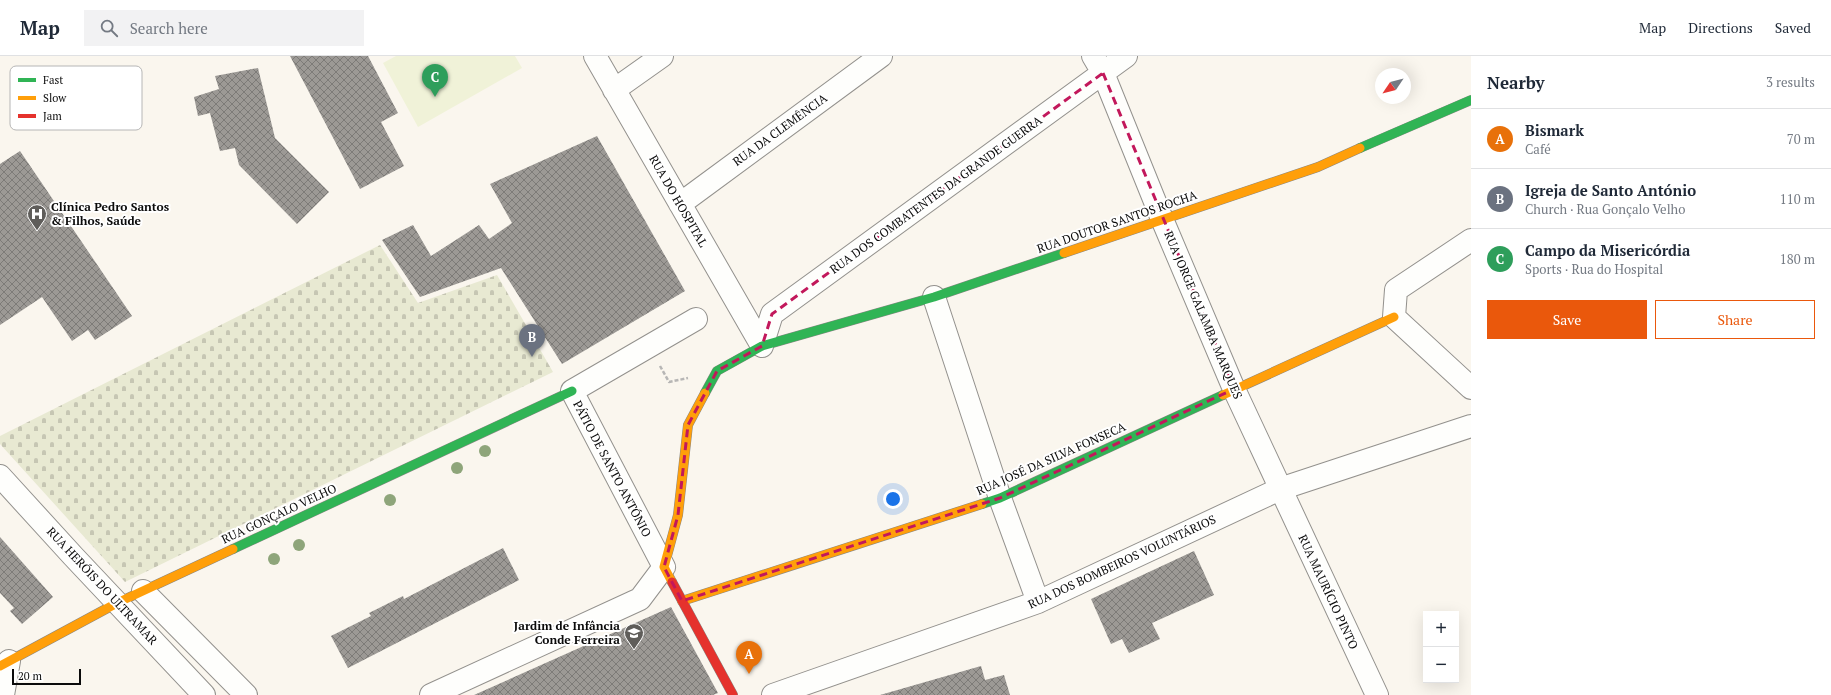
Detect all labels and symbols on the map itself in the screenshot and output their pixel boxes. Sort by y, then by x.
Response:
pin: C [422,64,448,97]
legend [10,66,142,130]
north arrow [1375,68,1411,104]
text: Fast [43,73,63,87]
street label: RUA DA CLEMÊNCIA [730,90,830,169]
text: Slow [43,91,67,105]
text: Jam [43,109,62,123]
street label: RUA DOS COMBATENTES DA GRANDE GUERRA [827,112,1045,277]
street label: RUA DO HOSPITAL [646,152,711,250]
street label: RUA DOUTOR SANTOS ROCHA [1035,187,1200,256]
place label: Clínica Pedro Santos & Filhos, Saúde [51,199,170,228]
hospital icon: Clínica Pedro Santos & Filhos, Saúde [26,203,48,231]
street label: RUA JORGE GALAMBA MARQUES [1161,229,1246,401]
pin: B [519,324,545,357]
street label: PÁTIO DE SANTO ANTÓNIO [570,398,655,540]
street label: RUA JOSÉ DA SILVA FONSECA [974,418,1128,498]
street label: RUA GONÇALO VELHO [219,480,339,547]
your location [883,489,903,509]
street label: RUA DOS BOMBEIROS VOLUNTÁRIOS [1025,511,1218,612]
street label: RUA HERÓIS DO ULTRAMAR [44,524,161,648]
street label: RUA MAURÍCIO PINTO [1295,532,1362,652]
place label: Jardim de Infância Conde Ferreira [514,618,620,647]
school or university icon: Jardim de Infância Conde Ferreira [623,622,645,650]
pin: A [736,641,762,674]
scale bar [12,667,81,686]

